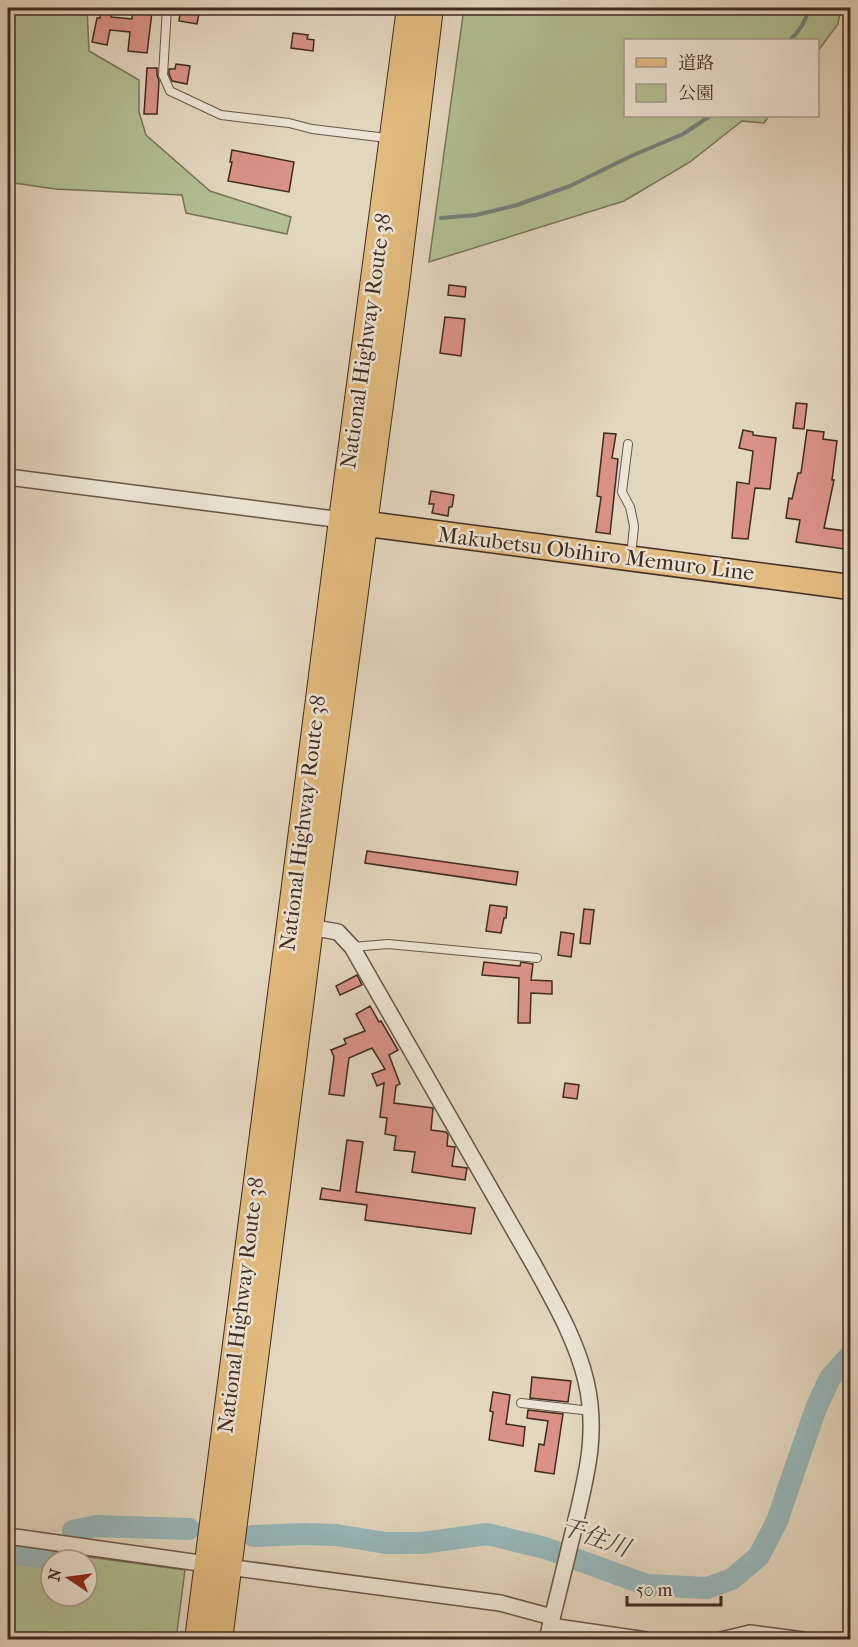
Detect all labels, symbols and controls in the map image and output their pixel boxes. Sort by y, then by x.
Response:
legend [624,39,819,117]
text: 道路 [678,53,714,74]
text: 公園 [678,83,714,104]
street label: National Highway Route 38 [335,212,397,470]
street label: Makubetsu Obihiro Memuro Line [436,522,756,586]
street label: National Highway Route 38 [274,694,332,952]
street label: National Highway Route 38 [212,1176,270,1434]
water label: 千住川 [556,1512,636,1563]
north arrow [39,1548,99,1608]
text: N [44,1566,66,1583]
scale bar [627,1569,722,1607]
text: 50 m [636,1580,673,1601]

